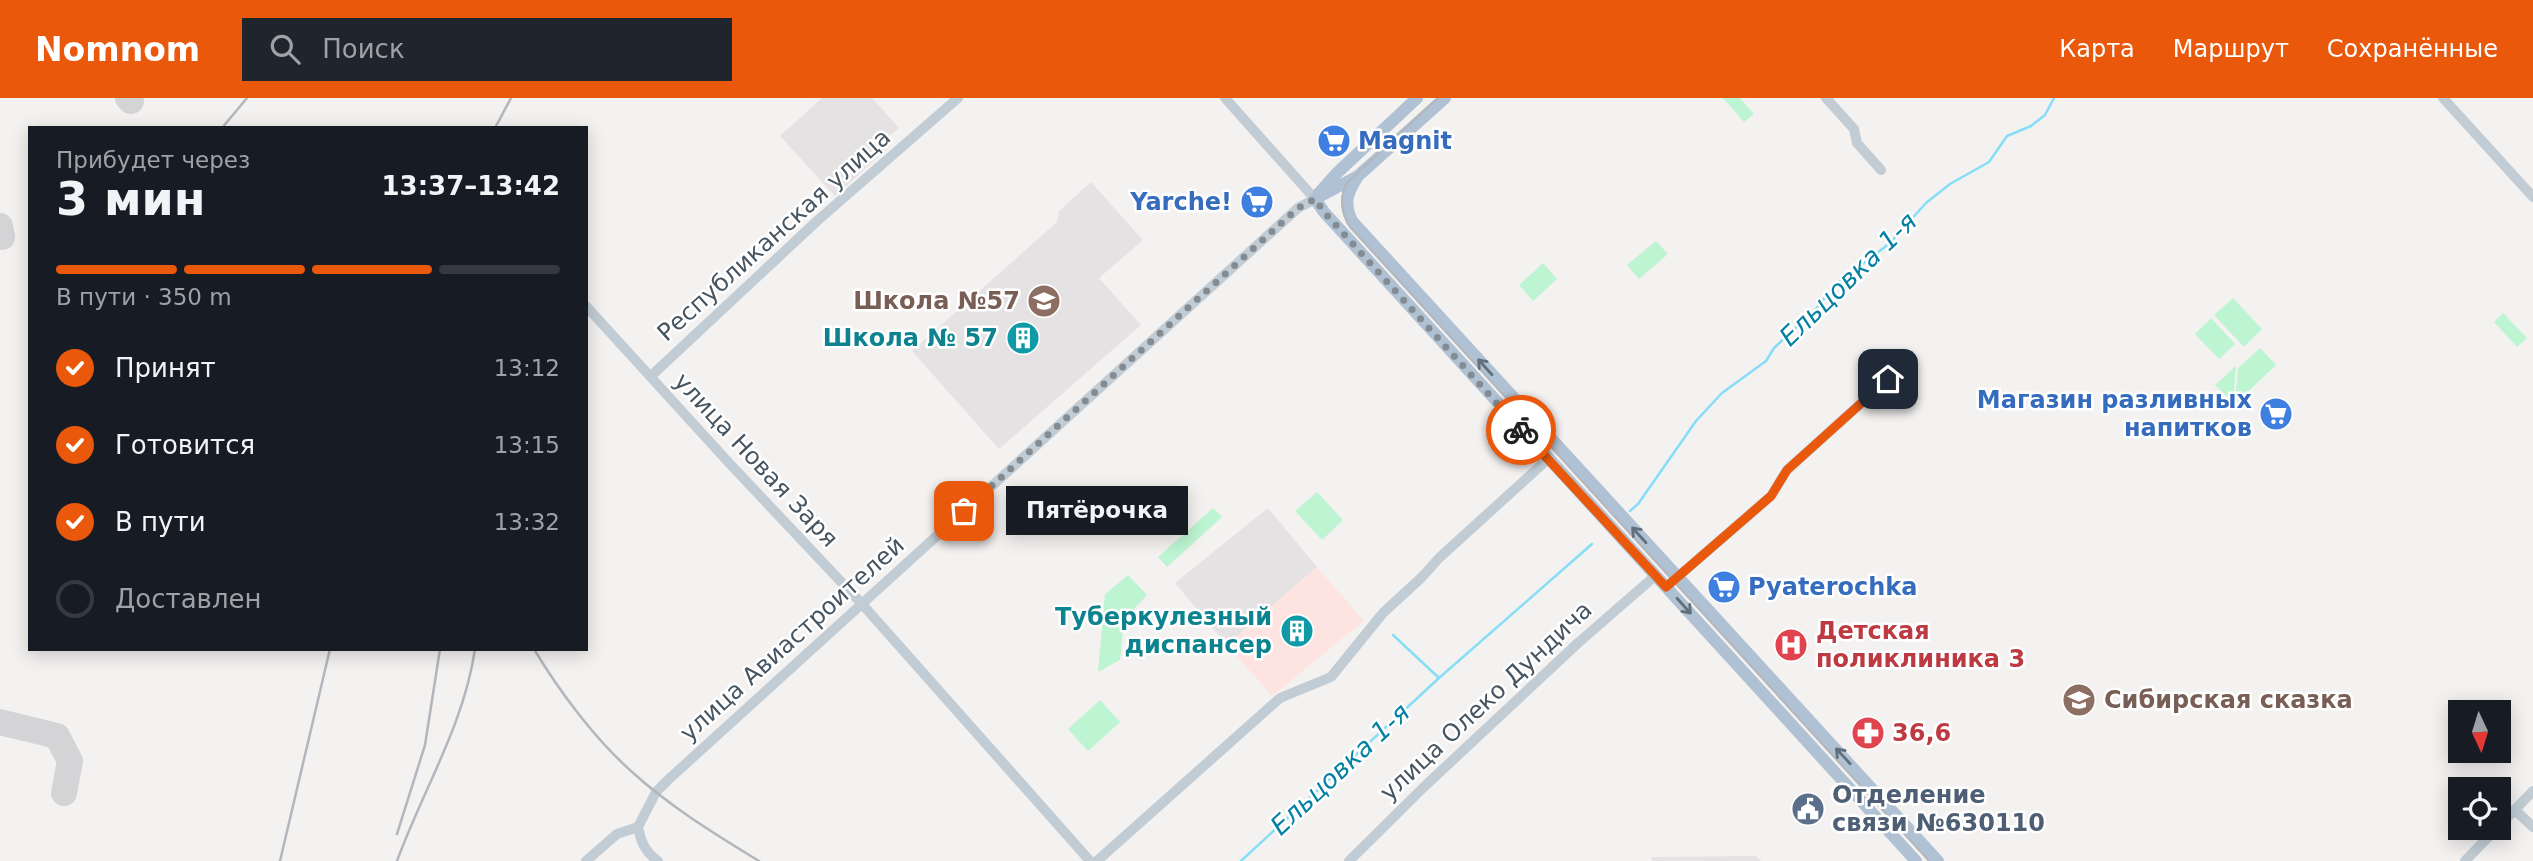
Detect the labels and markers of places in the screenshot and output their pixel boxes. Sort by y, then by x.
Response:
supermarket icon: Magnit [1315,122,1353,160]
place label: Magnit [1358,127,1452,155]
supermarket icon: Yarche! [1238,183,1276,221]
place label: Yarche! [1129,188,1232,216]
school or university icon: Школа №57 [1025,282,1063,320]
place label: Школа №57 [853,287,1020,315]
building icon: Школа № 57 [1004,319,1042,357]
place label: Школа № 57 [823,324,998,352]
pin [1858,349,1918,409]
place label: Магазин разливных напитков [1977,386,2253,442]
supermarket icon: Магазин разливных напитков [2257,395,2295,433]
pin [934,481,994,541]
callout: Пятёрочка [1006,486,1188,536]
supermarket icon: Pyaterochka [1705,568,1743,606]
place label: Pyaterochka [1748,573,1917,601]
place label: Туберкулезный диспансер [1055,603,1272,659]
building icon: Туберкулезный диспансер [1278,612,1316,650]
place label: Детская поликлиника 3 [1816,617,2025,673]
hospital icon: Детская поликлиника 3 [1772,626,1810,664]
school or university icon: Сибирская сказка [2060,681,2098,719]
place label: Сибирская сказка [2104,686,2353,714]
pharmacy icon: 36,6 [1849,714,1887,752]
place label: 36,6 [1892,719,1951,747]
place label: Отделение связи №630110 [1832,781,2045,837]
public building icon: Отделение связи №630110 [1789,790,1827,828]

